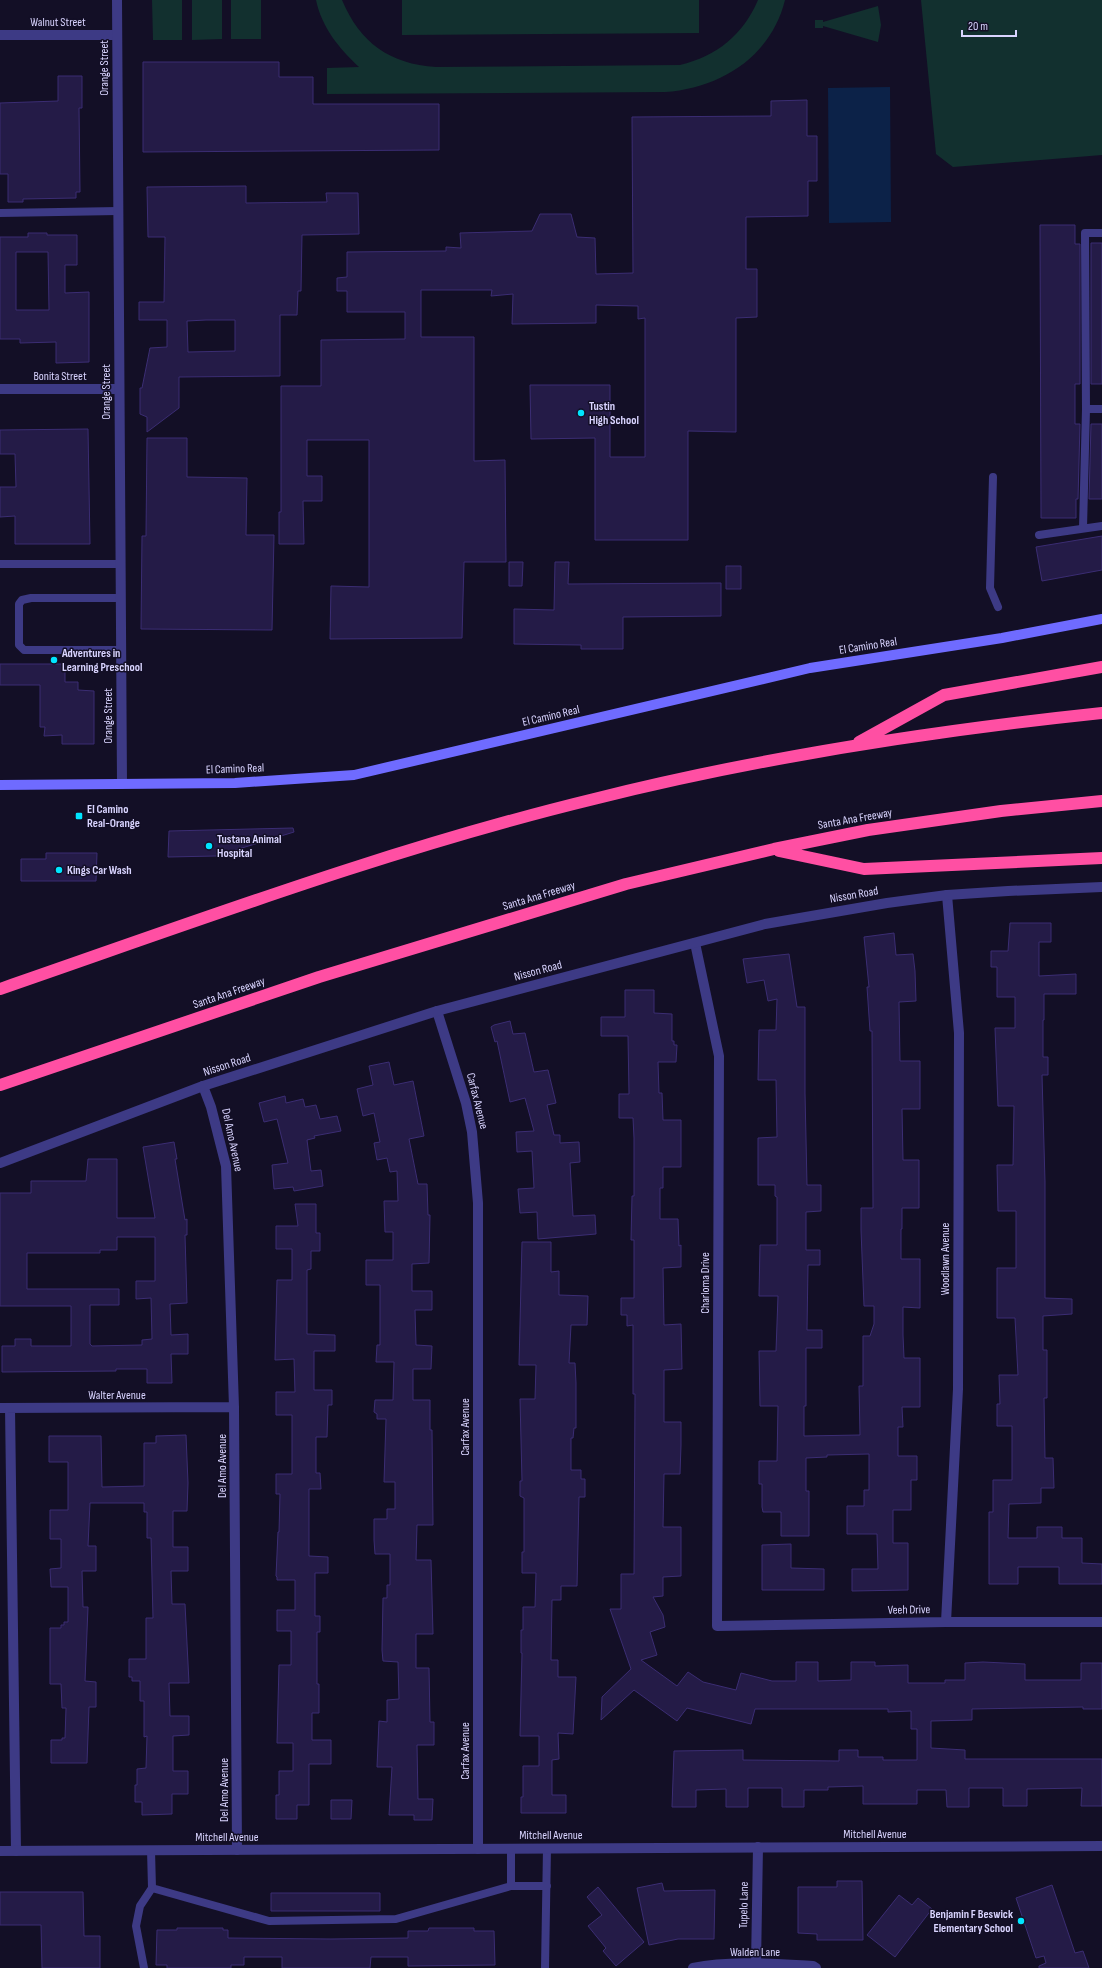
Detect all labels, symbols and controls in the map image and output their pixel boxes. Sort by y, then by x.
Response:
scale bar [962,12,1016,38]
street label: Walnut Street [30,15,86,30]
text: 20 m [968,19,988,34]
street label: Orange Street [97,40,112,96]
street label: Orange Street [99,364,114,420]
street label: Bonita Street [33,369,87,384]
place label: Tustin High School [589,399,639,428]
marker: Tustin High School [576,408,586,418]
street label: El Camino Real [838,634,898,658]
place label: Adventures in Learning Preschool [61,646,142,675]
marker: Adventures in Learning Preschool [49,655,59,665]
street label: Orange Street [101,688,116,744]
street label: El Camino Real [521,702,581,730]
street label: El Camino Real [206,760,264,778]
place label: El Camino Real-Orange [87,802,140,831]
street label: Santa Ana Freeway [817,805,894,833]
marker: El Camino Real-Orange [74,811,84,821]
place label: Tustana Animal Hospital [217,832,281,861]
marker: Tustana Animal Hospital [204,841,214,851]
place label: Kings Car Wash [67,863,132,878]
marker: Kings Car Wash [54,865,64,875]
street label: Santa Ana Freeway [501,878,578,914]
street label: Nisson Road [829,883,879,907]
street label: Nisson Road [512,957,564,985]
street label: Santa Ana Freeway [191,974,267,1012]
street label: Nisson Road [201,1050,253,1080]
street label: Carfax Avenue [463,1071,491,1131]
street label: Del Amo Avenue [218,1107,246,1173]
street label: Woodlawn Avenue [938,1223,953,1295]
street label: Charloma Drive [698,1252,713,1314]
street label: Walter Avenue [88,1388,146,1403]
street label: Carfax Avenue [458,1398,473,1456]
street label: Del Amo Avenue [215,1434,230,1498]
street label: Veeh Drive [888,1602,931,1618]
street label: Carfax Avenue [458,1722,473,1780]
street label: Del Amo Avenue [217,1758,232,1822]
street label: Mitchell Avenue [843,1827,907,1842]
street label: Mitchell Avenue [519,1828,583,1843]
street label: Mitchell Avenue [195,1830,259,1845]
street label: Tupelo Lane [736,1881,752,1929]
place label: Benjamin F Beswick Elementary School [930,1907,1013,1936]
marker: Benjamin F Beswick Elementary School [1016,1916,1026,1926]
street label: Walden Lane [730,1945,780,1960]

